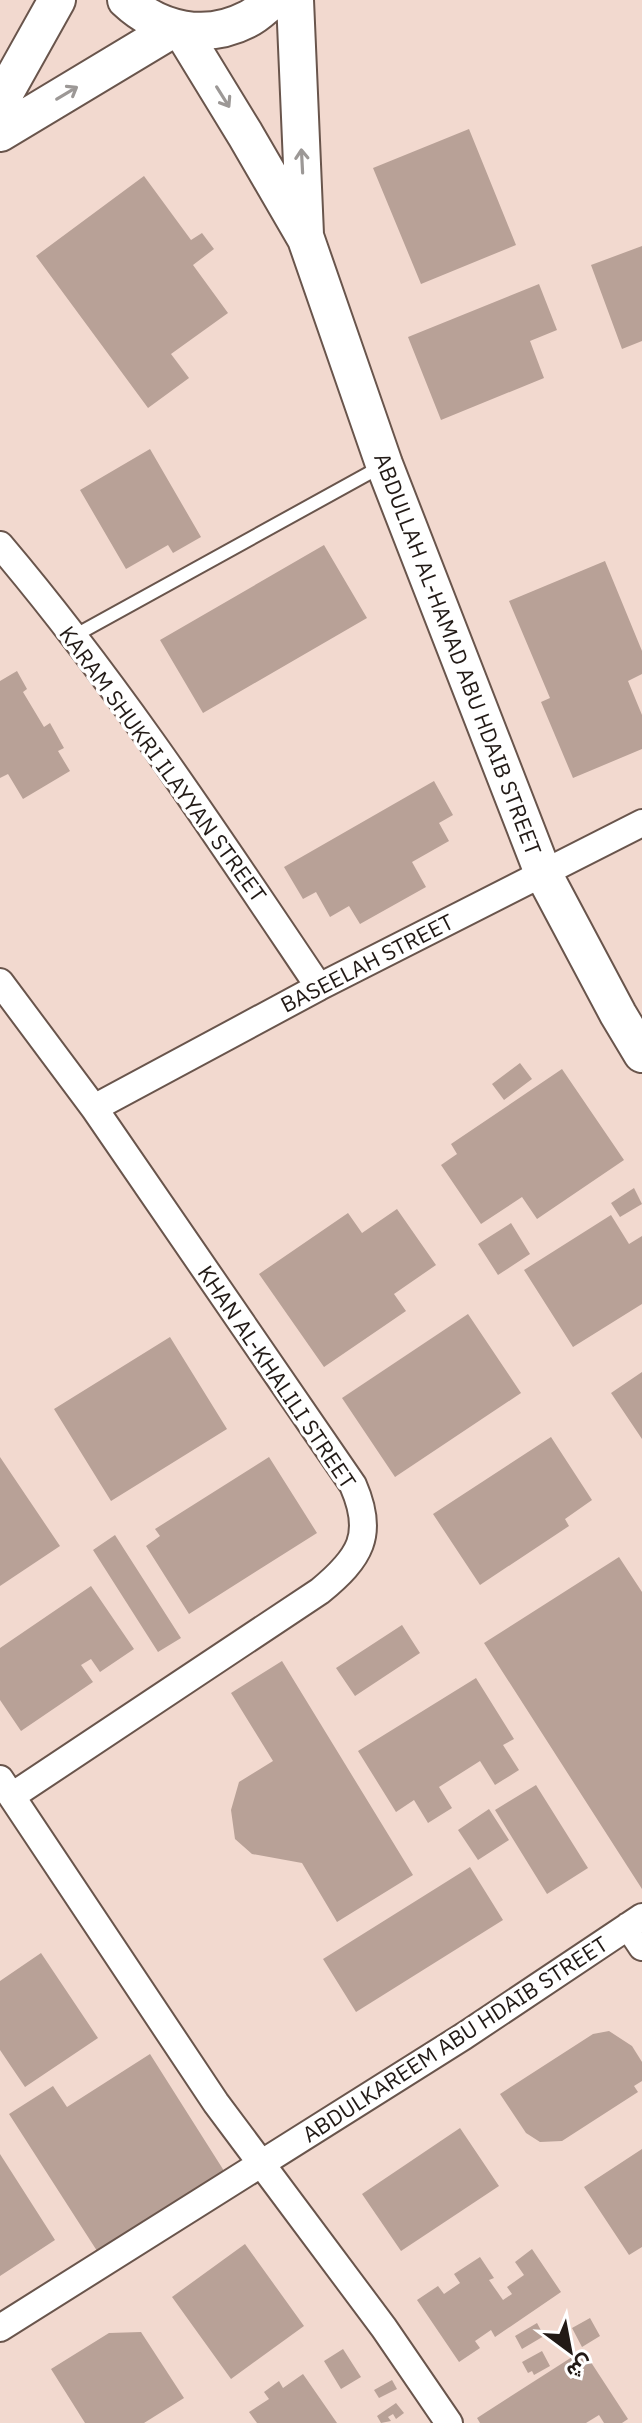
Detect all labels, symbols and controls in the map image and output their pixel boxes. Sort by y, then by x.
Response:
one-way arrow [55,85,78,101]
one-way arrow [215,85,231,108]
one-way arrow [294,148,309,175]
street label: ABDULLAH AL-HAMAD ABU HDAIB STREET [368,449,549,859]
street label: KARAM SHUKRI ILAYYAN STREET [53,620,274,908]
street label: BASEELAH STREET [275,906,459,1019]
street label: KHAN AL-KHALILI STREET [192,1260,363,1494]
street label: ABDULKAREEM ABU HDAIB STREET [296,1929,613,2148]
north arrow [530,2311,610,2391]
text: ش [562,2349,600,2388]

